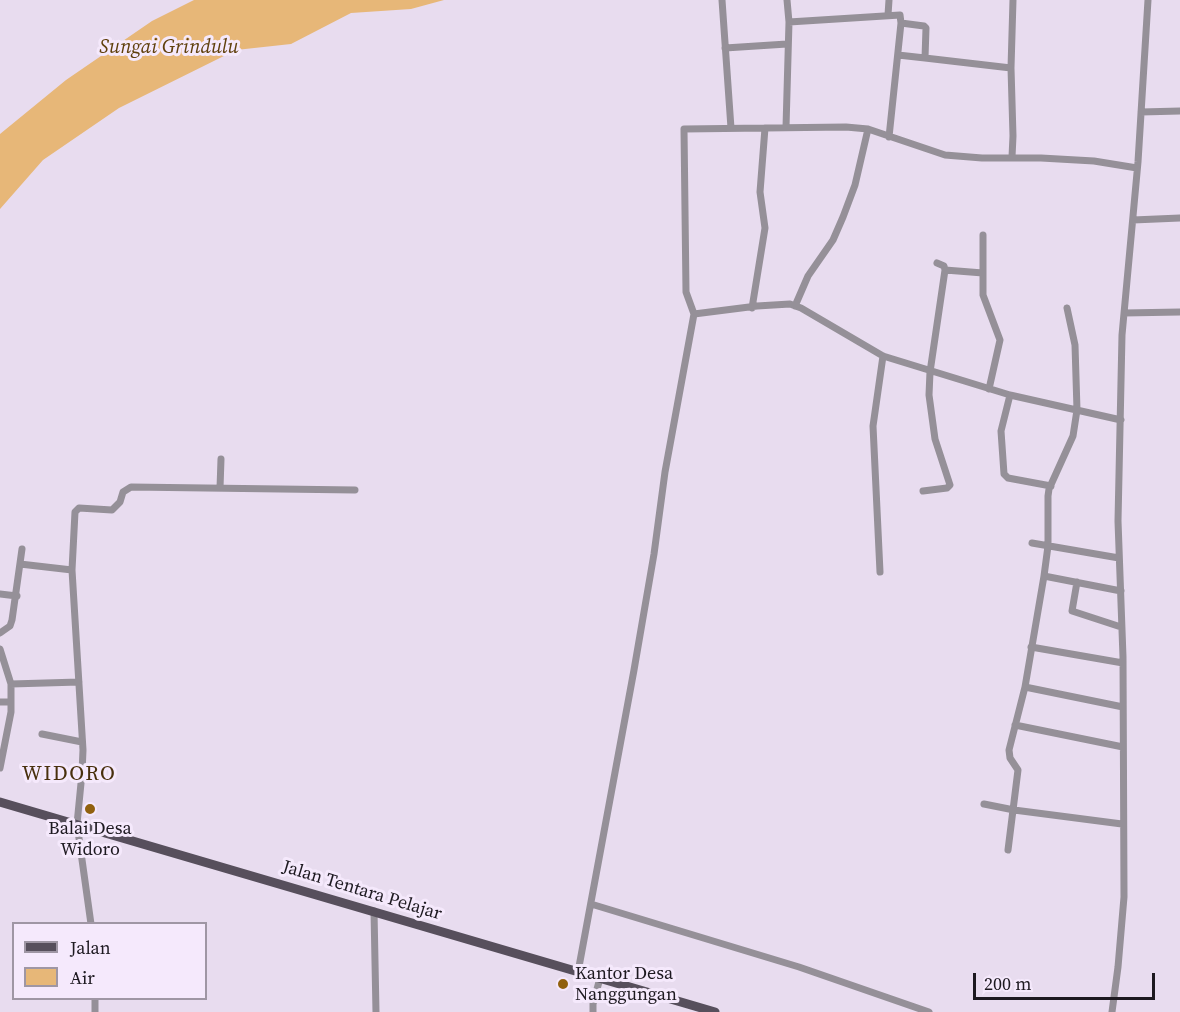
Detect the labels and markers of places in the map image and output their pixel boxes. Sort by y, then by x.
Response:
marker: Balai Desa Widoro [83,802,97,816]
place label: Balai Desa Widoro [48,818,132,860]
place label: Kantor Desa Nanggungan [575,963,677,1006]
marker: Kantor Desa Nanggungan [556,977,570,991]

